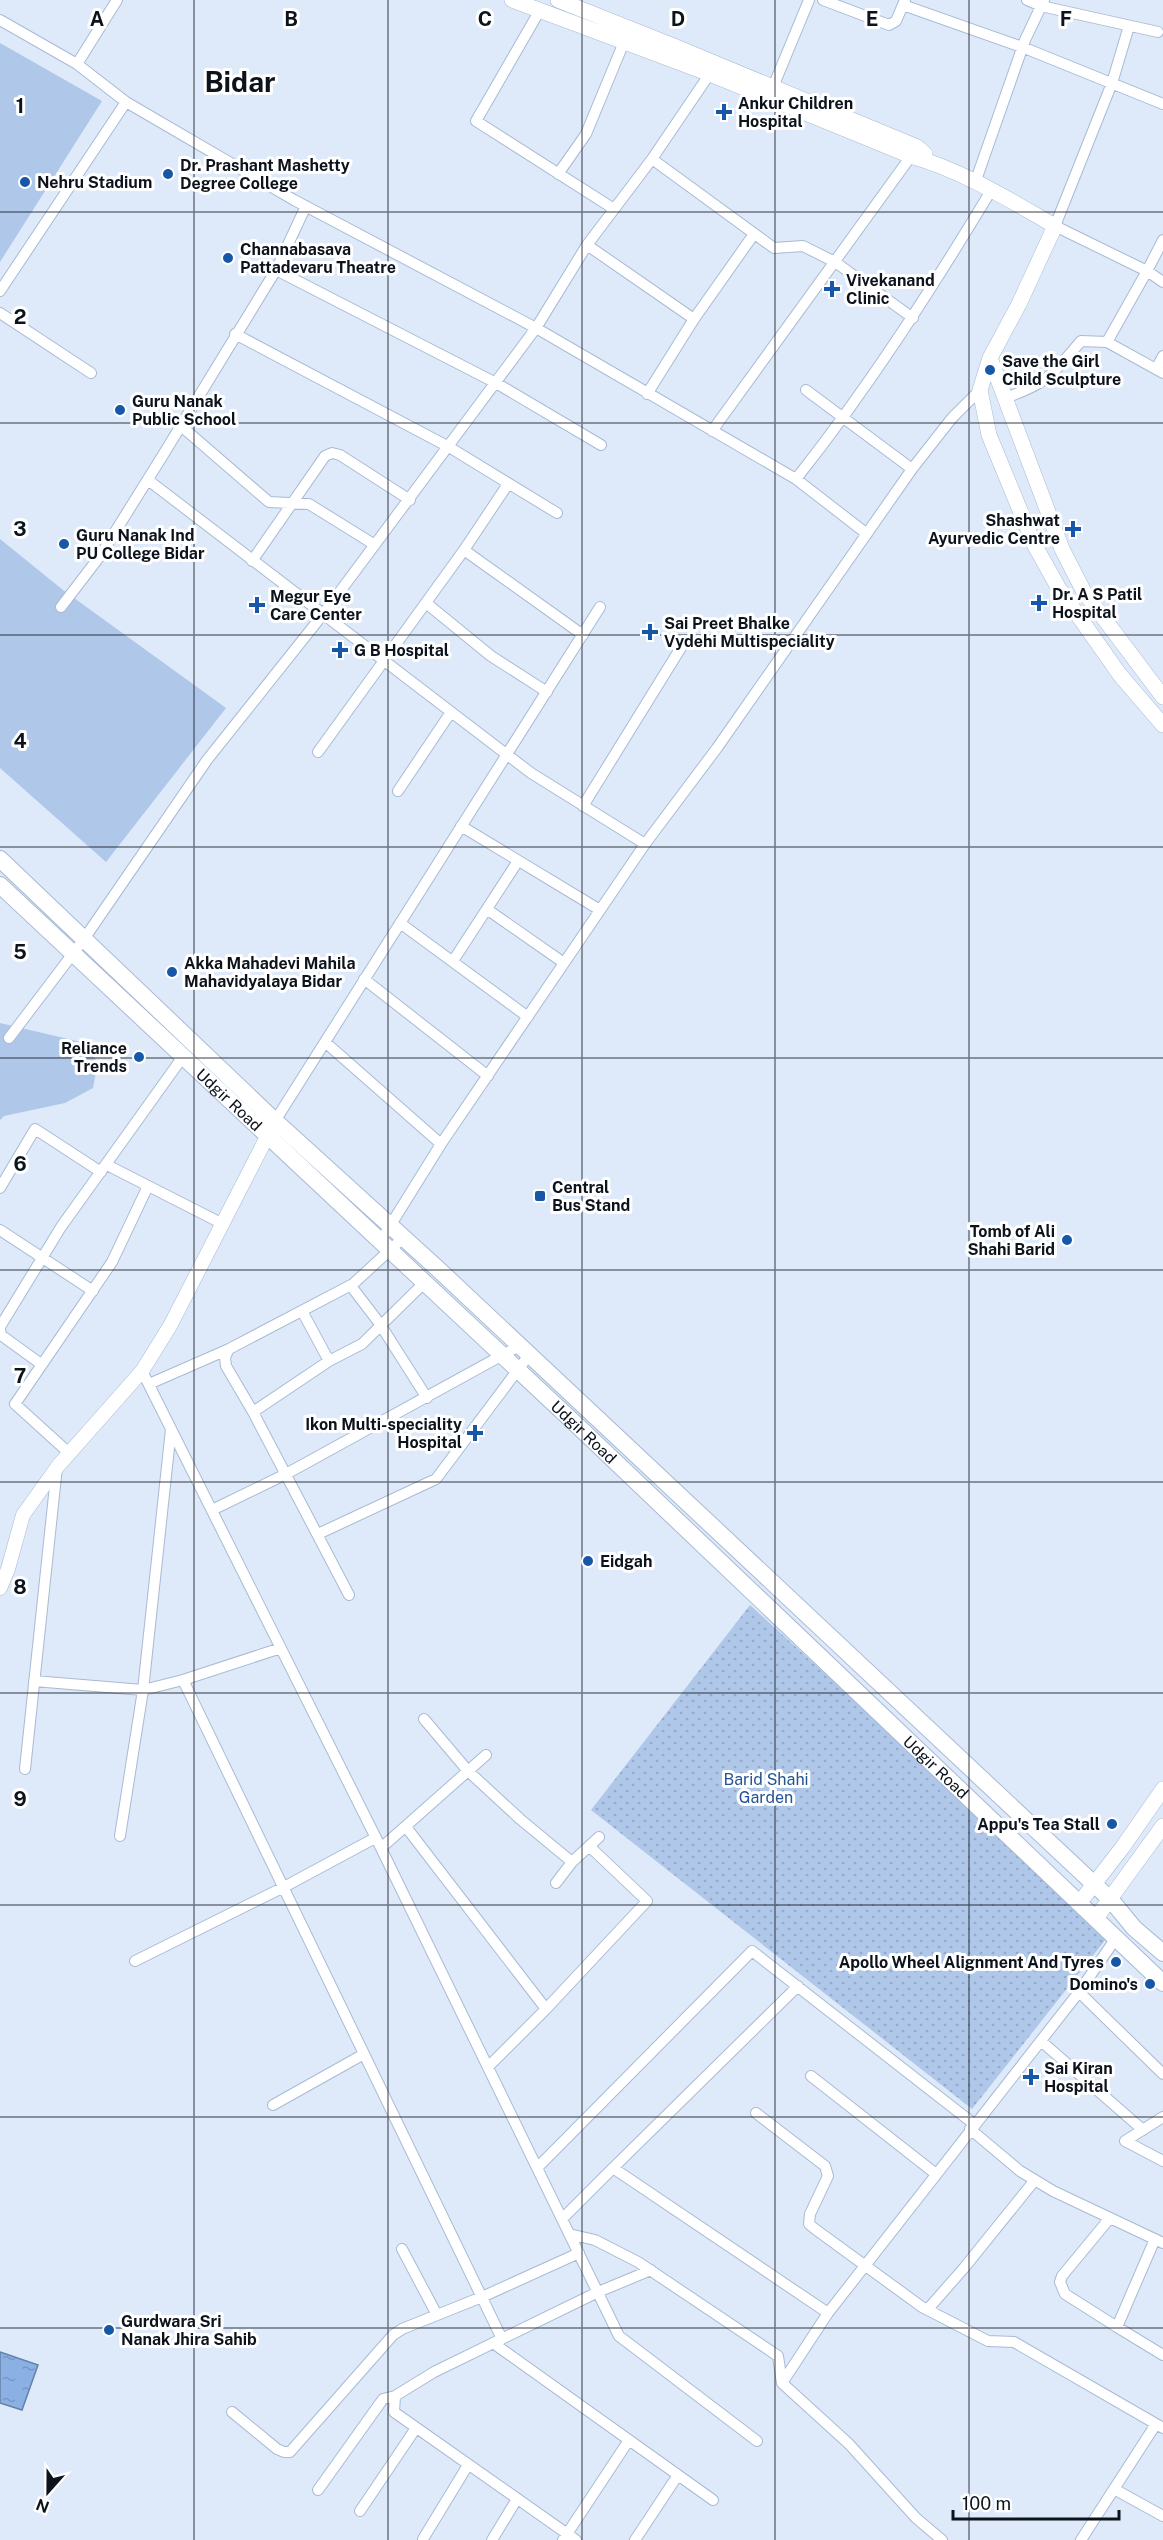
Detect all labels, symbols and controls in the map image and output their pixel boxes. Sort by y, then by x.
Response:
text: A [90,7,104,31]
text: B [284,7,298,31]
text: C [478,7,492,31]
text: D [671,7,685,31]
text: E [866,7,878,31]
text: F [1060,7,1072,31]
district label: Bidar [204,65,276,98]
text: 1 [16,94,24,118]
place label: Ankur Children Hospital [738,94,853,131]
marker: Ankur Children Hospital [715,103,733,121]
place label: Dr. Prashant Mashetty Degree College [180,156,350,193]
marker: Dr. Prashant Mashetty Degree College [161,167,175,181]
place label: Nehru Stadium [37,173,152,192]
marker: Nehru Stadium [18,175,32,189]
place label: Channabasava Pattadevaru Theatre [240,240,396,277]
marker: Channabasava Pattadevaru Theatre [221,251,235,265]
place label: Vivekanand Clinic [846,271,935,308]
marker: Vivekanand Clinic [823,280,841,298]
text: 2 [14,305,26,329]
place label: Save the Girl Child Sculpture [1002,352,1121,389]
marker: Save the Girl Child Sculpture [983,363,997,377]
place label: Guru Nanak Public School [132,392,236,429]
marker: Guru Nanak Public School [113,403,127,417]
place label: Shashwat Ayurvedic Centre [928,511,1060,548]
text: 3 [13,517,27,541]
marker: Shashwat Ayurvedic Centre [1064,520,1082,538]
place label: Guru Nanak Ind PU College Bidar [76,526,205,563]
marker: Guru Nanak Ind PU College Bidar [57,537,71,551]
place label: Dr. A S Patil Hospital [1052,585,1142,622]
place label: Megur Eye Care Center [270,587,362,624]
marker: Dr. A S Patil Hospital [1030,594,1048,612]
marker: Megur Eye Care Center [248,596,266,614]
place label: Sai Preet Bhalke Vydehi Multispeciality [664,614,835,651]
marker: Sai Preet Bhalke Vydehi Multispeciality [641,623,659,641]
marker: G B Hospital [331,641,349,659]
place label: G B Hospital [354,641,449,660]
text: 4 [13,729,27,753]
text: 5 [13,940,27,964]
place label: Akka Mahadevi Mahila Mahavidyalaya Bidar [184,954,355,991]
marker: Akka Mahadevi Mahila Mahavidyalaya Bidar [165,965,179,979]
place label: Reliance Trends [61,1039,127,1076]
marker: Reliance Trends [132,1050,146,1064]
street label: Udgir Road [192,1065,266,1135]
text: 6 [13,1152,27,1176]
place label: Central Bus Stand [552,1178,630,1215]
marker: Central Bus Stand [533,1189,547,1203]
place label: Tomb of Ali Shahi Barid [967,1222,1055,1259]
marker: Tomb of Ali Shahi Barid [1060,1233,1074,1247]
text: 7 [14,1364,26,1388]
street label: Udgir Road [547,1397,620,1468]
place label: Ikon Multi-speciality Hospital [305,1415,462,1452]
marker: Ikon Multi-speciality Hospital [466,1424,484,1442]
place label: Eidgah [600,1552,652,1571]
marker: Eidgah [581,1554,595,1568]
text: 8 [13,1575,27,1599]
street label: Udgir Road [899,1732,972,1803]
park label: Barid Shahi Garden [723,1770,809,1807]
text: 9 [13,1787,27,1811]
place label: Appu's Tea Stall [977,1815,1100,1834]
marker: Appu's Tea Stall [1105,1817,1119,1831]
place label: Apollo Wheel Alignment And Tyres [839,1953,1104,1972]
marker: Apollo Wheel Alignment And Tyres [1109,1955,1123,1969]
place label: Domino's [1069,1975,1138,1994]
marker: Domino's [1143,1977,1157,1991]
place label: Sai Kiran Hospital [1044,2059,1113,2096]
marker: Sai Kiran Hospital [1022,2068,1040,2086]
place label: Gurdwara Sri Nanak Jhira Sahib [121,2312,257,2349]
marker: Gurdwara Sri Nanak Jhira Sahib [102,2323,116,2337]
north arrow [18,2462,78,2522]
scale bar [953,2483,1120,2521]
text: 100 m [962,2493,1011,2514]
text: N [34,2494,52,2517]

